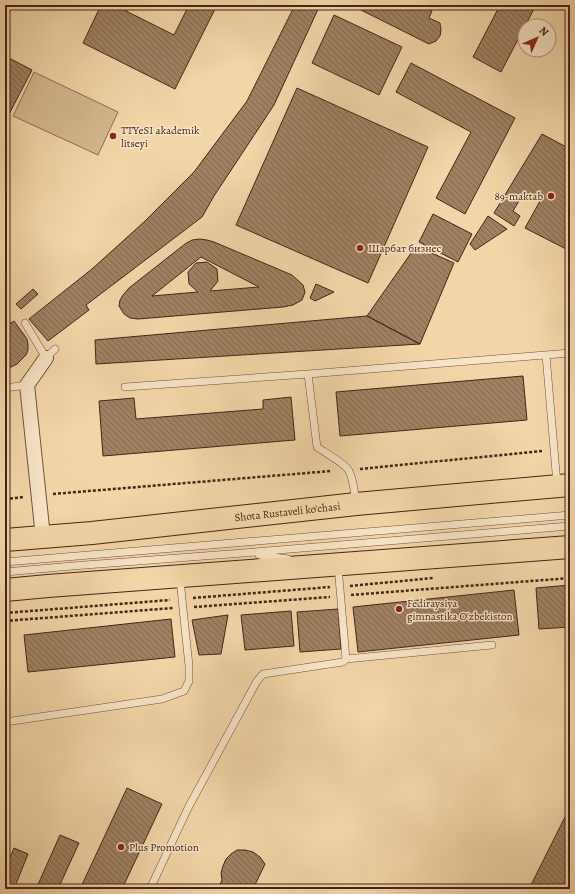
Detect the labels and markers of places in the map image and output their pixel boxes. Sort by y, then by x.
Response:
place label: TTYeSI akademik litseyi [121,123,200,151]
marker: TTYeSI akademik litseyi [108,131,118,141]
place label: 89-maktab [494,189,543,204]
marker: 89-maktab [546,191,556,201]
place label: Шарбат бизнес [368,241,442,256]
marker: Шарбат бизнес [355,243,365,253]
place label: Fediraysiya gimnastika O'zbekiston [407,596,513,624]
marker: Fediraysiya gimnastika O'zbekiston [394,604,404,614]
place label: Plus Promotion [129,840,199,855]
marker: Plus Promotion [116,842,126,852]

